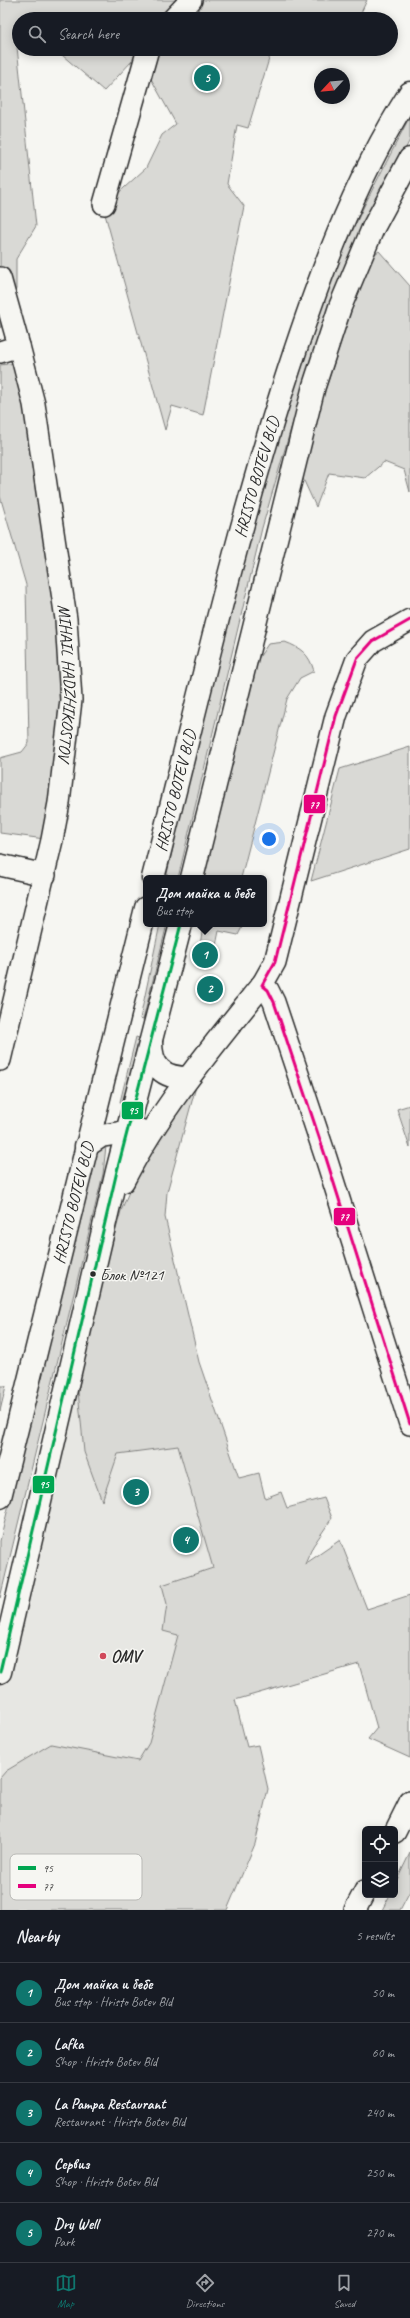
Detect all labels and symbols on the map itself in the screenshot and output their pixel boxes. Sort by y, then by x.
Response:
pin: 5 [194,63,220,93]
north arrow [314,68,350,104]
street label: HRISTO BOTEV BLD [230,412,285,540]
street label: MIHAIL HADZHIKOSTOV [53,603,81,766]
street label: HRISTO BOTEV BLD [150,726,201,854]
line badge: 77 [303,794,326,814]
text: 77 [309,797,320,811]
your location [259,829,279,849]
pin: 1 [192,940,218,970]
pin: 2 [197,974,223,1004]
line badge: 95 [121,1101,144,1120]
text: 95 [128,1103,139,1117]
street label: HRISTO BOTEV BLD [48,1138,99,1266]
line badge: 77 [333,1207,356,1226]
text: 77 [339,1209,350,1223]
place label: Блок №121 [100,1265,165,1285]
marker: Блок №121 [88,1269,98,1279]
line badge: 95 [32,1475,55,1494]
text: 95 [39,1477,50,1491]
pin: 3 [123,1477,149,1507]
pin: 4 [173,1525,199,1555]
place label: OMV [111,1646,144,1667]
marker: OMV [98,1651,108,1661]
legend [10,1854,142,1900]
text: 95 [43,1861,54,1875]
text: 77 [43,1879,54,1893]

